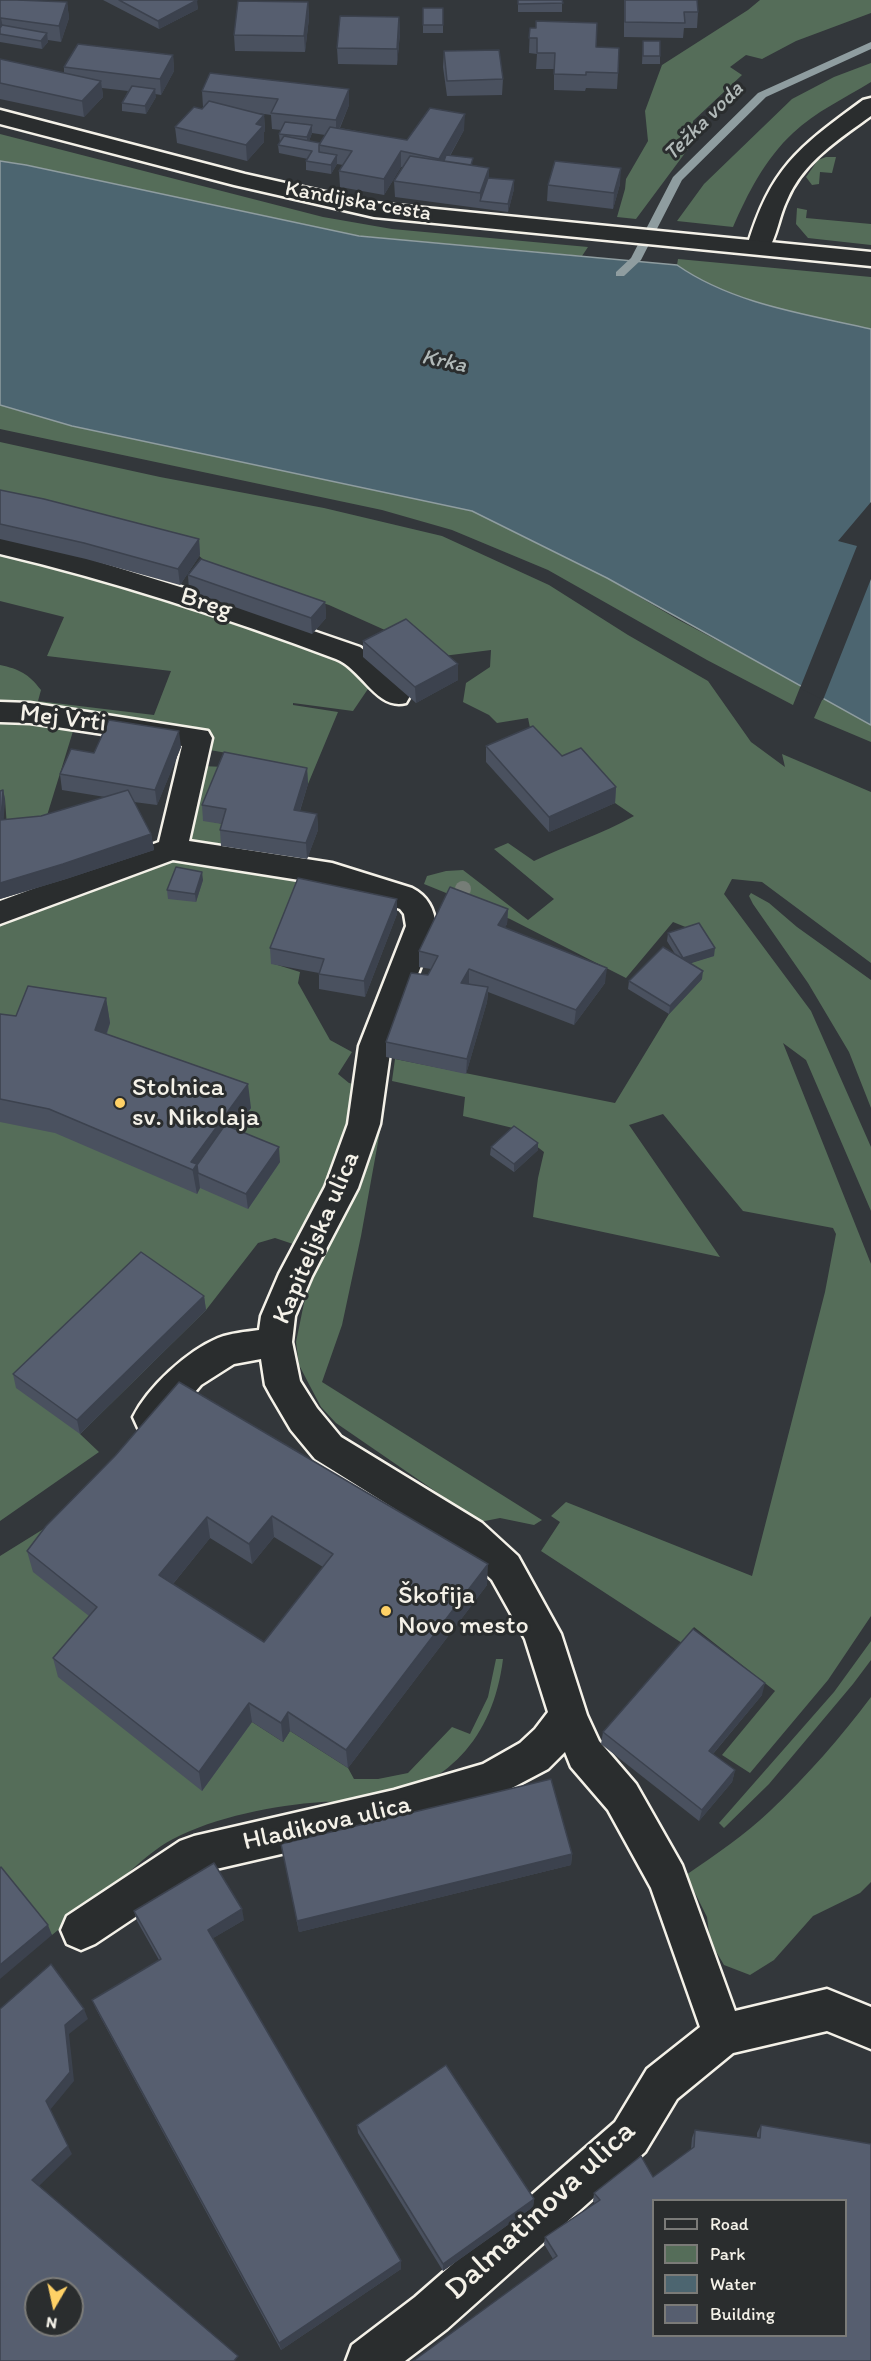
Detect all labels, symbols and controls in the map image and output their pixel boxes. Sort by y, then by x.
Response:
water label: Težka voda [659,77,749,167]
street label: Kandijska cesta [283,176,433,228]
water label: Krka [419,344,469,380]
street label: Breg [176,581,236,627]
street label: Mej Vrti [18,698,108,740]
place label: Stolnica sv. Nikolaja [132,1072,260,1134]
marker: Stolnica sv. Nikolaja [113,1096,127,1110]
street label: Kapiteljska ulica [267,1147,367,1329]
place label: Škofija Novo mesto [398,1580,529,1642]
marker: Škofija Novo mesto [379,1604,393,1618]
street label: Hladikova ulica [240,1790,414,1858]
street label: Dalmatinova ulica [438,2113,644,2309]
legend [652,2199,847,2337]
text: Road [710,2213,749,2235]
text: Park [710,2243,745,2265]
text: Water [710,2273,756,2295]
north arrow [24,2277,84,2337]
text: Building [710,2303,775,2325]
text: N [45,2313,58,2334]

